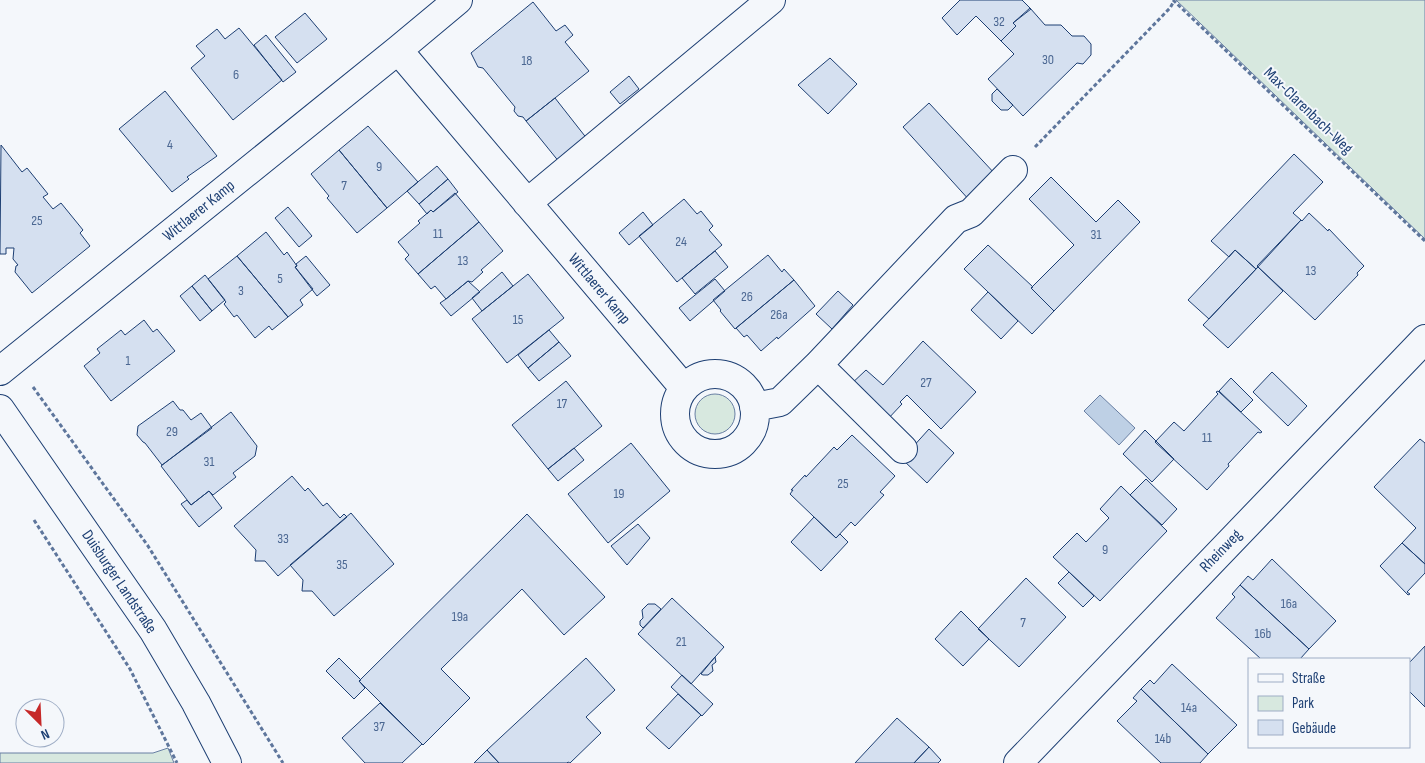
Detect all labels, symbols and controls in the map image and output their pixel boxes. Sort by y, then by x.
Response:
house number: 32 [993,13,1005,30]
house number: 30 [1042,51,1054,68]
house number: 18 [521,52,533,69]
street label: Max-Clarenbach-Weg [1259,64,1357,158]
house number: 6 [233,66,239,83]
house number: 4 [167,136,173,153]
house number: 9 [376,158,382,175]
street label: Wittlaerer Kamp [159,176,239,246]
house number: 7 [341,177,347,194]
house number: 25 [31,212,43,229]
house number: 11 [433,225,443,242]
house number: 31 [1091,226,1101,243]
house number: 24 [675,233,687,250]
street label: Wittlaerer Kamp [564,250,634,328]
house number: 13 [458,252,469,269]
house number: 13 [1306,262,1317,279]
house number: 5 [277,270,283,287]
house number: 3 [238,282,244,299]
house number: 26 [741,288,753,305]
house number: 26a [770,306,788,323]
house number: 15 [513,311,524,328]
house number: 1 [126,352,131,369]
house number: 27 [920,374,932,391]
house number: 17 [557,395,568,412]
house number: 29 [166,423,178,440]
house number: 11 [1202,429,1212,446]
house number: 31 [204,453,214,470]
house number: 25 [837,475,849,492]
house number: 19 [613,485,625,502]
street label: Rheinweg [1196,526,1246,576]
street label: Duisburger Landstraße [77,527,161,637]
house number: 33 [277,530,289,547]
house number: 9 [1102,541,1108,558]
house number: 35 [336,556,348,573]
house number: 16a [1281,595,1297,612]
house number: 19a [452,608,468,625]
house number: 7 [1020,614,1026,631]
house number: 16b [1255,625,1272,642]
house number: 21 [676,633,686,650]
legend [1248,658,1410,748]
text: Straße [1292,669,1325,688]
text: Park [1292,694,1314,713]
north arrow [15,698,65,748]
house number: 14a [1181,699,1197,716]
house number: 37 [373,718,385,735]
text: Gebäude [1292,719,1336,738]
text: N [38,725,52,744]
house number: 14b [1155,730,1171,747]

